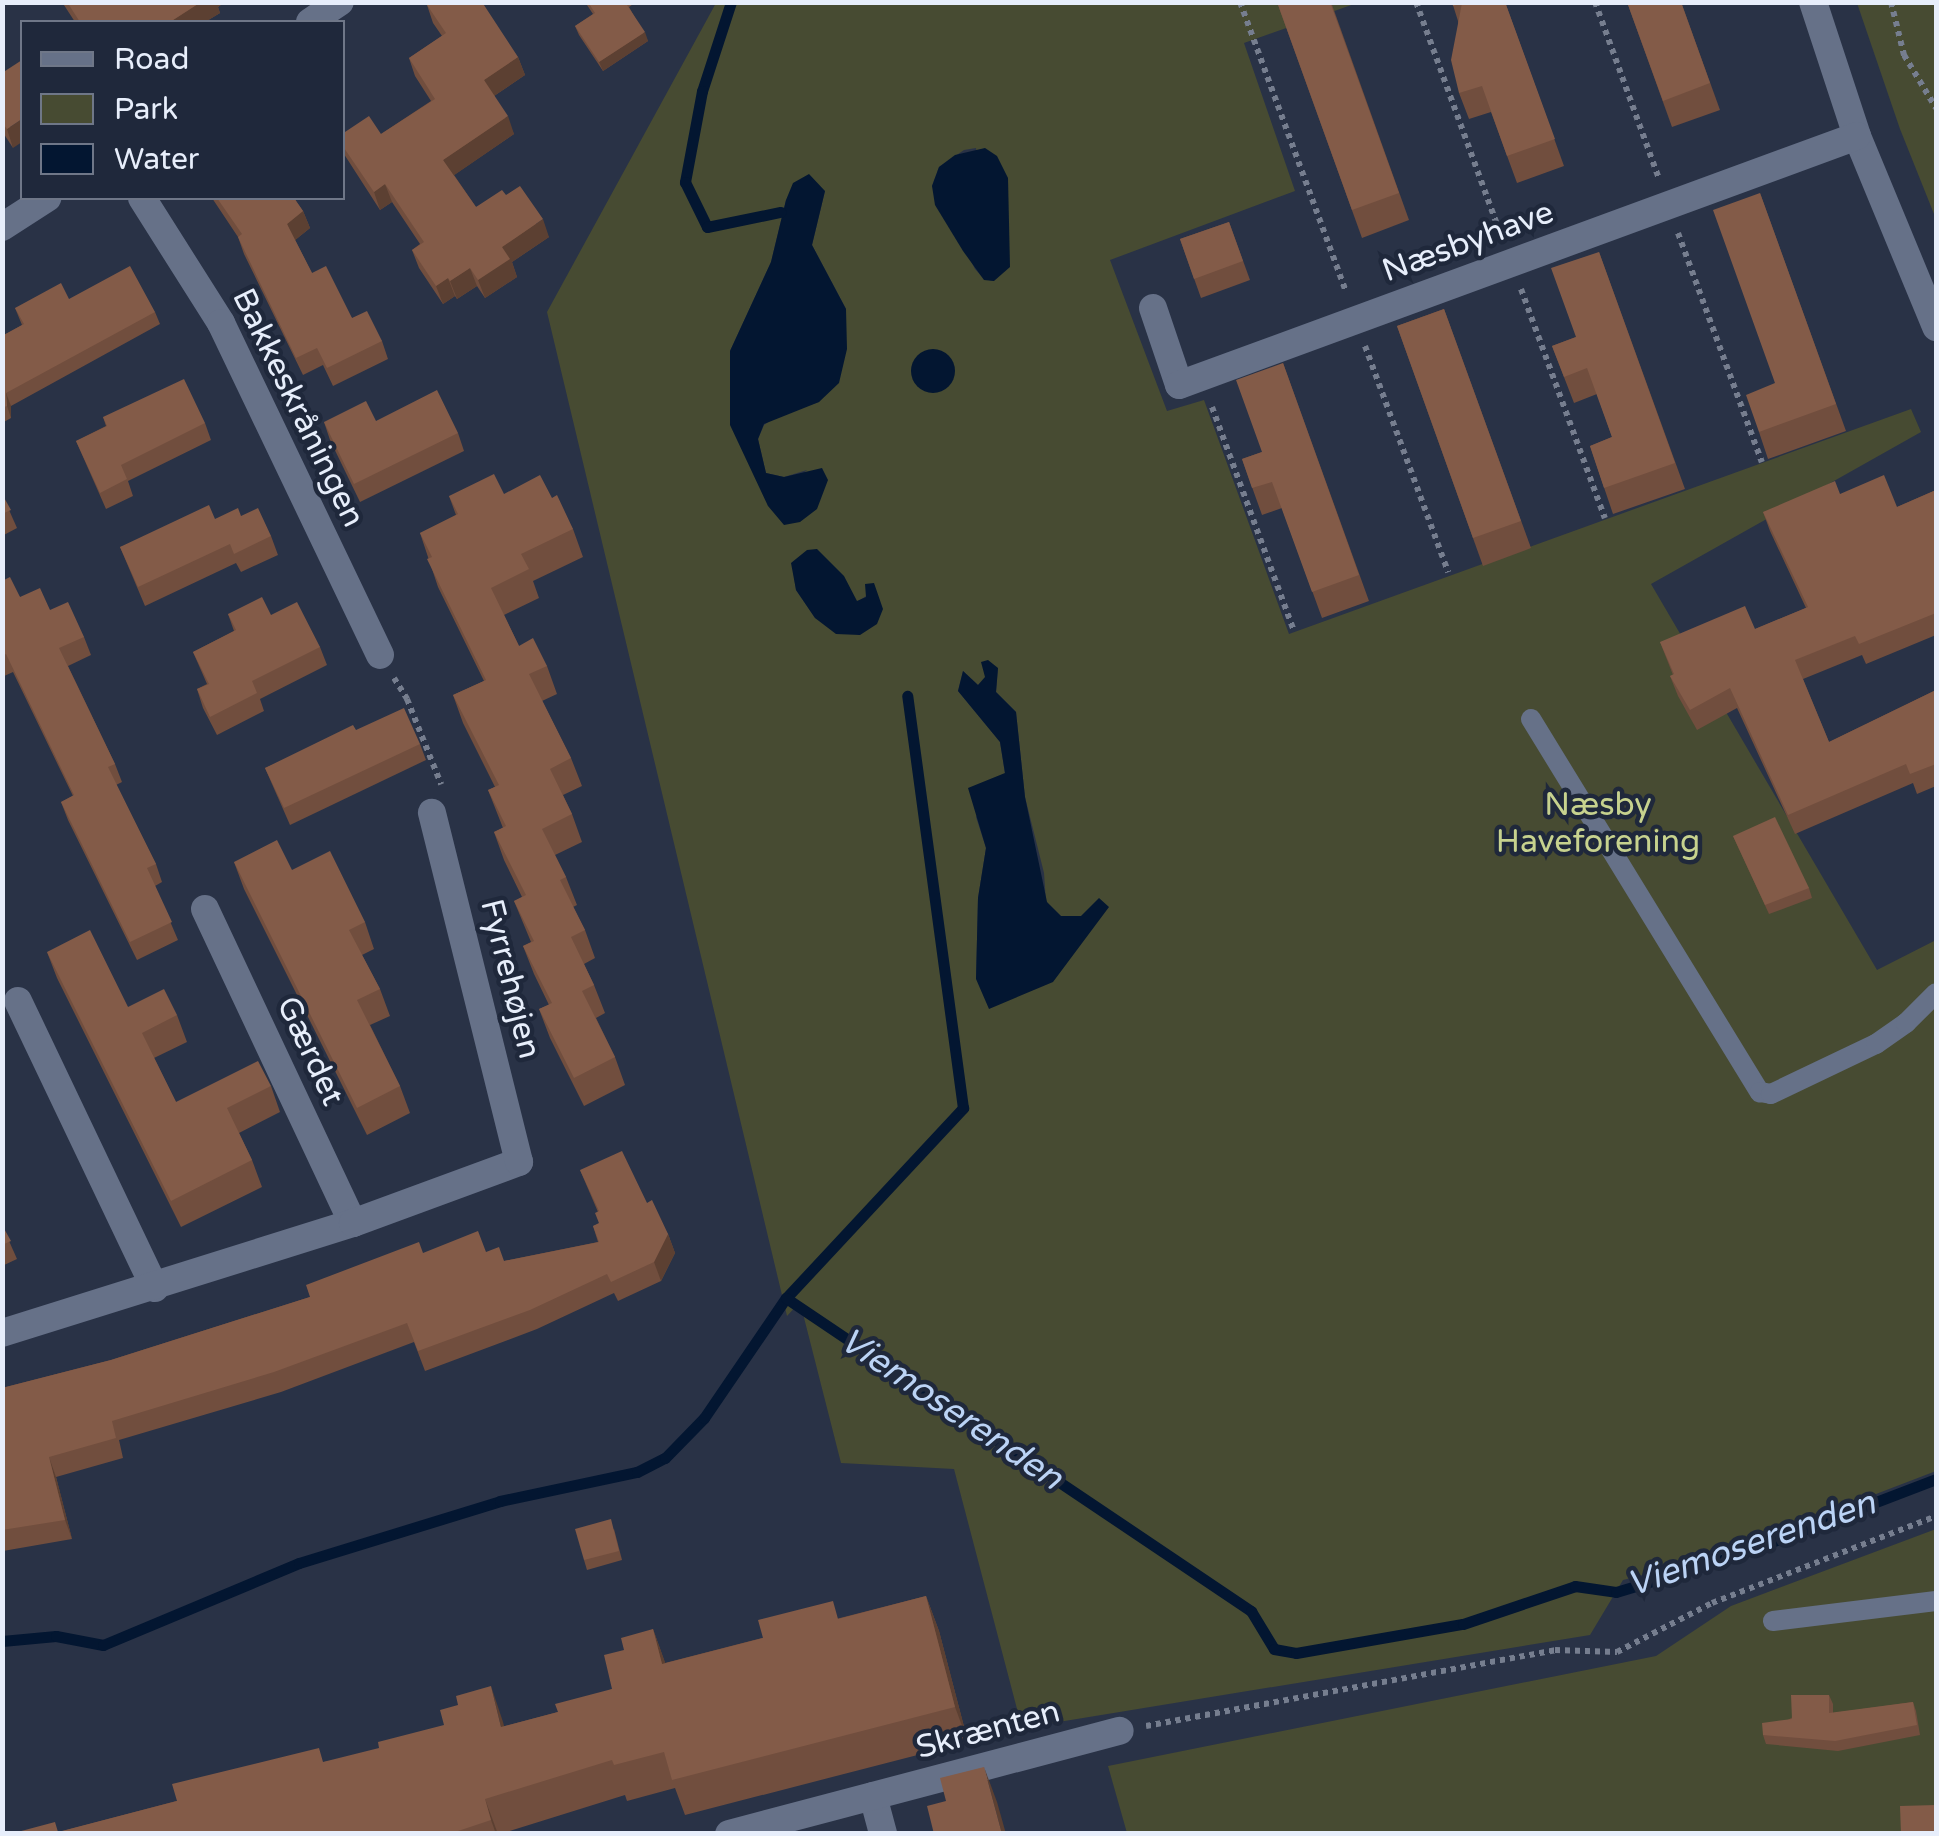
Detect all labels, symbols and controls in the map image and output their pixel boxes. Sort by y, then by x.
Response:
legend [20,20,345,200]
text: Road [114,41,189,78]
text: Park [114,91,178,128]
text: Water [114,141,199,178]
street label: Næsbyhave [1377,193,1559,291]
street label: Bakkeskråningen [224,282,372,534]
park label: Næsby Haveforening [1496,787,1700,862]
street label: Fyrrehøjen [472,895,548,1063]
street label: Gærdet [268,990,352,1112]
water label: Viemoserenden [832,1319,1070,1499]
water label: Viemoserenden [1621,1482,1881,1606]
street label: Skrænten [912,1692,1064,1768]

